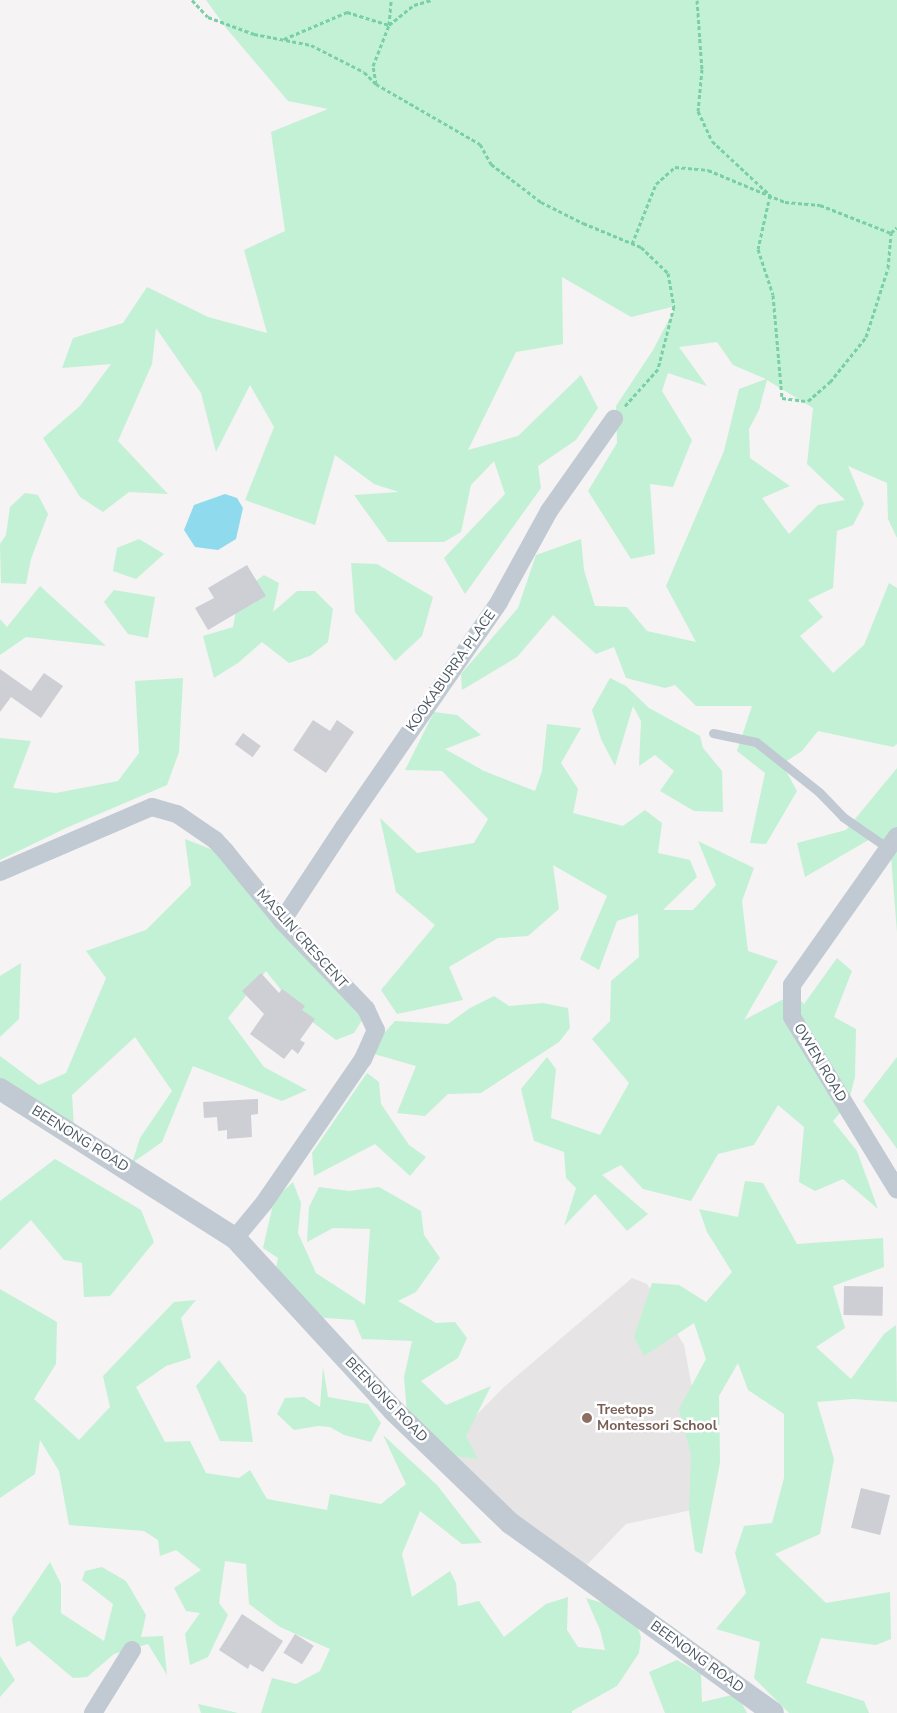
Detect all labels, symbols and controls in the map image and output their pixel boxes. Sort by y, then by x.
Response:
street label: KOOKABURRA PLACE [403,607,499,735]
street label: MASLIN CRESCENT [253,886,351,992]
street label: OWEN ROAD [790,1021,850,1105]
street label: BEENONG ROAD [28,1102,132,1176]
street label: BEENONG ROAD [341,1354,431,1446]
place label: Treetops Montessori School [597,1402,717,1434]
marker: Treetops Montessori School [581,1412,593,1424]
street label: BEENONG ROAD [647,1617,747,1697]

